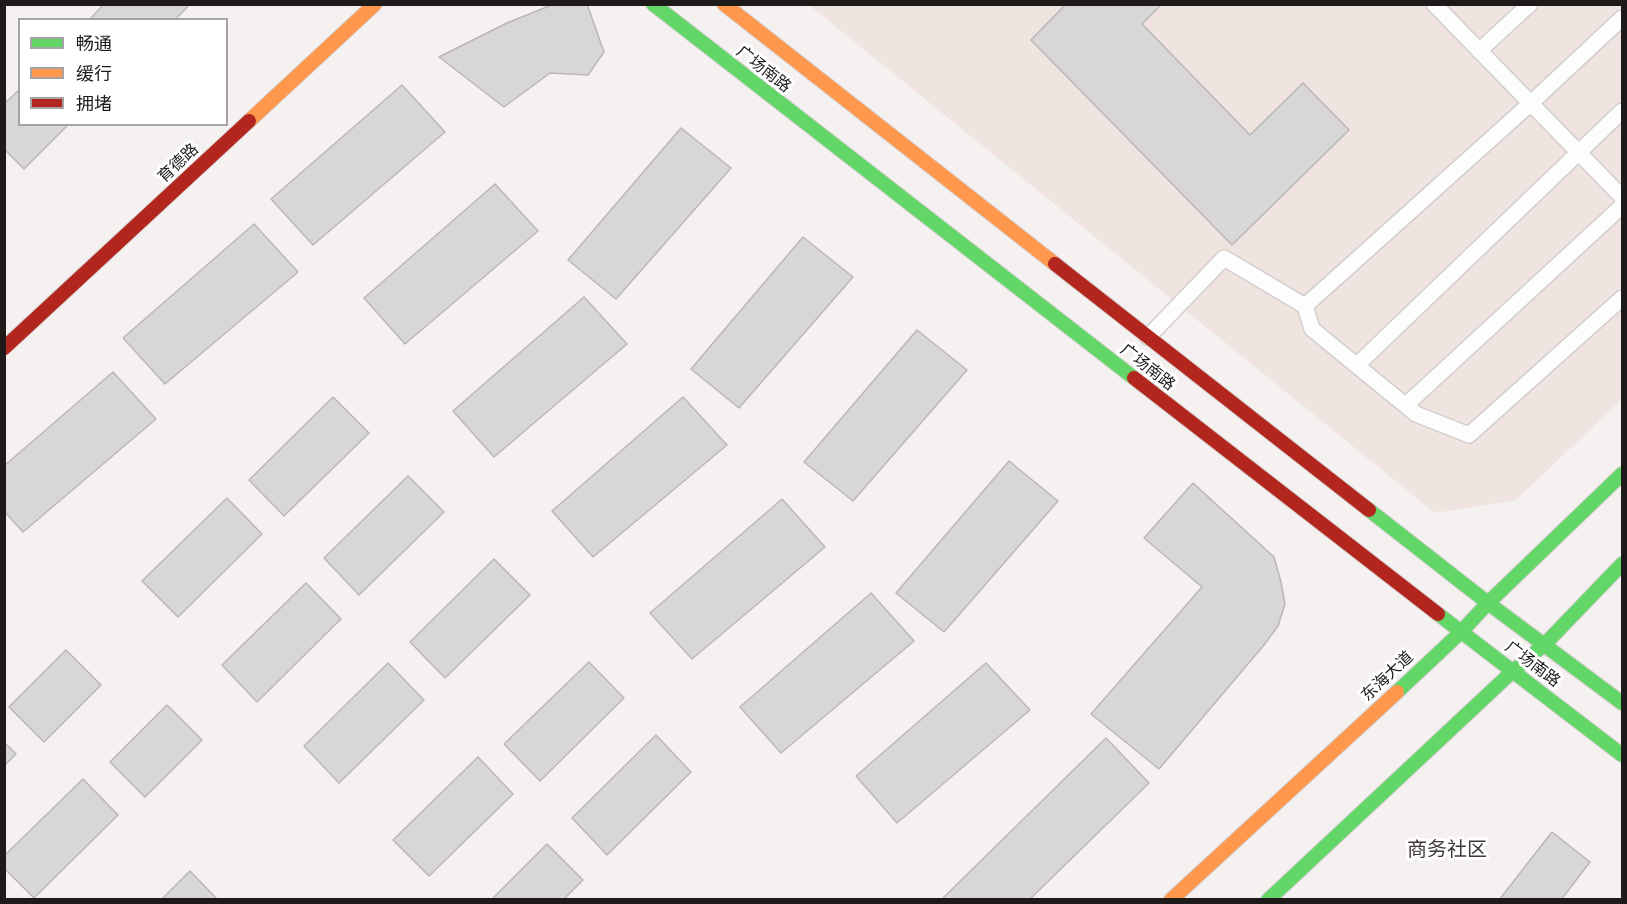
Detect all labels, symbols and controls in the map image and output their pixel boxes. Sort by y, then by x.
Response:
legend [18,18,228,126]
text: 畅通 [76,31,112,57]
street label: 广场南路 [732,43,794,97]
text: 缓行 [76,61,112,87]
text: 拥堵 [76,91,112,117]
street label: 育德路 [155,141,203,187]
street label: 广场南路 [1116,341,1178,395]
street label: 广场南路 [1501,638,1563,692]
street label: 东海大道 [1358,648,1418,706]
district label: 商务社区 [1407,839,1487,863]

